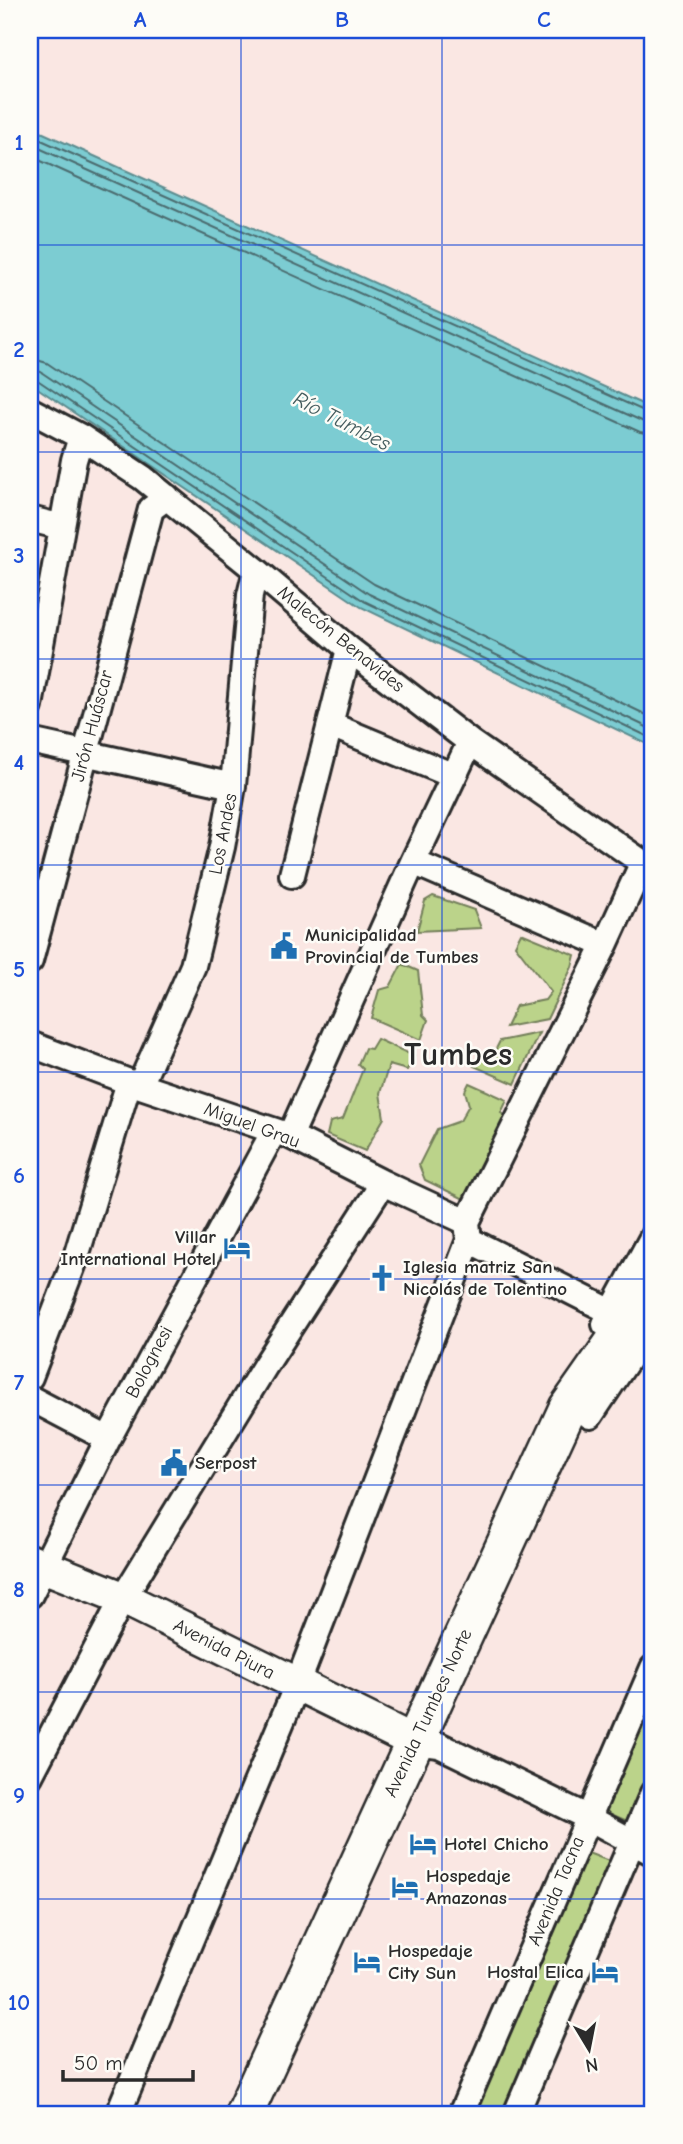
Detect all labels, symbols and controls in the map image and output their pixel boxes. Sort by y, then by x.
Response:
text: A [134,6,147,33]
text: B [335,6,349,33]
text: C [537,6,551,33]
text: 1 [14,129,24,156]
text: 2 [13,336,25,363]
water label: Río Tumbes [290,386,395,456]
text: 3 [13,542,25,569]
street label: Malecón Benavides [273,581,409,697]
street label: Jirón Huáscar [67,667,118,784]
text: 4 [14,749,25,776]
street label: Los Andes [204,791,242,877]
place label: Municipalidad Provincial de Tumbes [305,924,478,968]
public building icon: Municipalidad Provincial de Tumbes [269,931,299,961]
text: 5 [13,956,25,983]
district label: Tumbes [404,1035,512,1073]
street label: Miguel Grau [201,1098,303,1152]
text: 6 [13,1162,25,1189]
place label: Villar International Hotel [60,1226,216,1270]
hotel icon: Villar International Hotel [222,1233,252,1263]
place label: Iglesia matriz San Nicolás de Tolentino [403,1256,567,1300]
church icon: Iglesia matriz San Nicolás de Tolentino [367,1263,397,1293]
street label: Bolognesi [121,1322,177,1402]
text: 7 [14,1369,25,1396]
public building icon: Serpost [159,1448,189,1478]
place label: Serpost [195,1452,257,1474]
text: 8 [13,1576,25,1603]
street label: Avenida Piura [170,1614,278,1684]
street label: Avenida Tumbes Norte [379,1625,477,1801]
text: 9 [13,1782,25,1809]
hotel icon: Hotel Chicho [408,1829,438,1859]
place label: Hotel Chicho [444,1833,549,1855]
street label: Avenida Tacna [523,1833,589,1949]
place label: Hospedaje Amazonas [426,1865,511,1909]
hotel icon: Hospedaje Amazonas [390,1872,420,1902]
place label: Hospedaje City Sun [388,1940,473,1984]
hotel icon: Hospedaje City Sun [352,1947,382,1977]
hotel icon: Hostal Elica [590,1957,620,1987]
place label: Hostal Elica [487,1961,584,1983]
text: 10 [8,1989,30,2016]
north arrow [554,2014,624,2084]
scale bar [63,2039,192,2083]
text: 50 m [74,2051,123,2075]
text: N [584,2053,600,2077]

